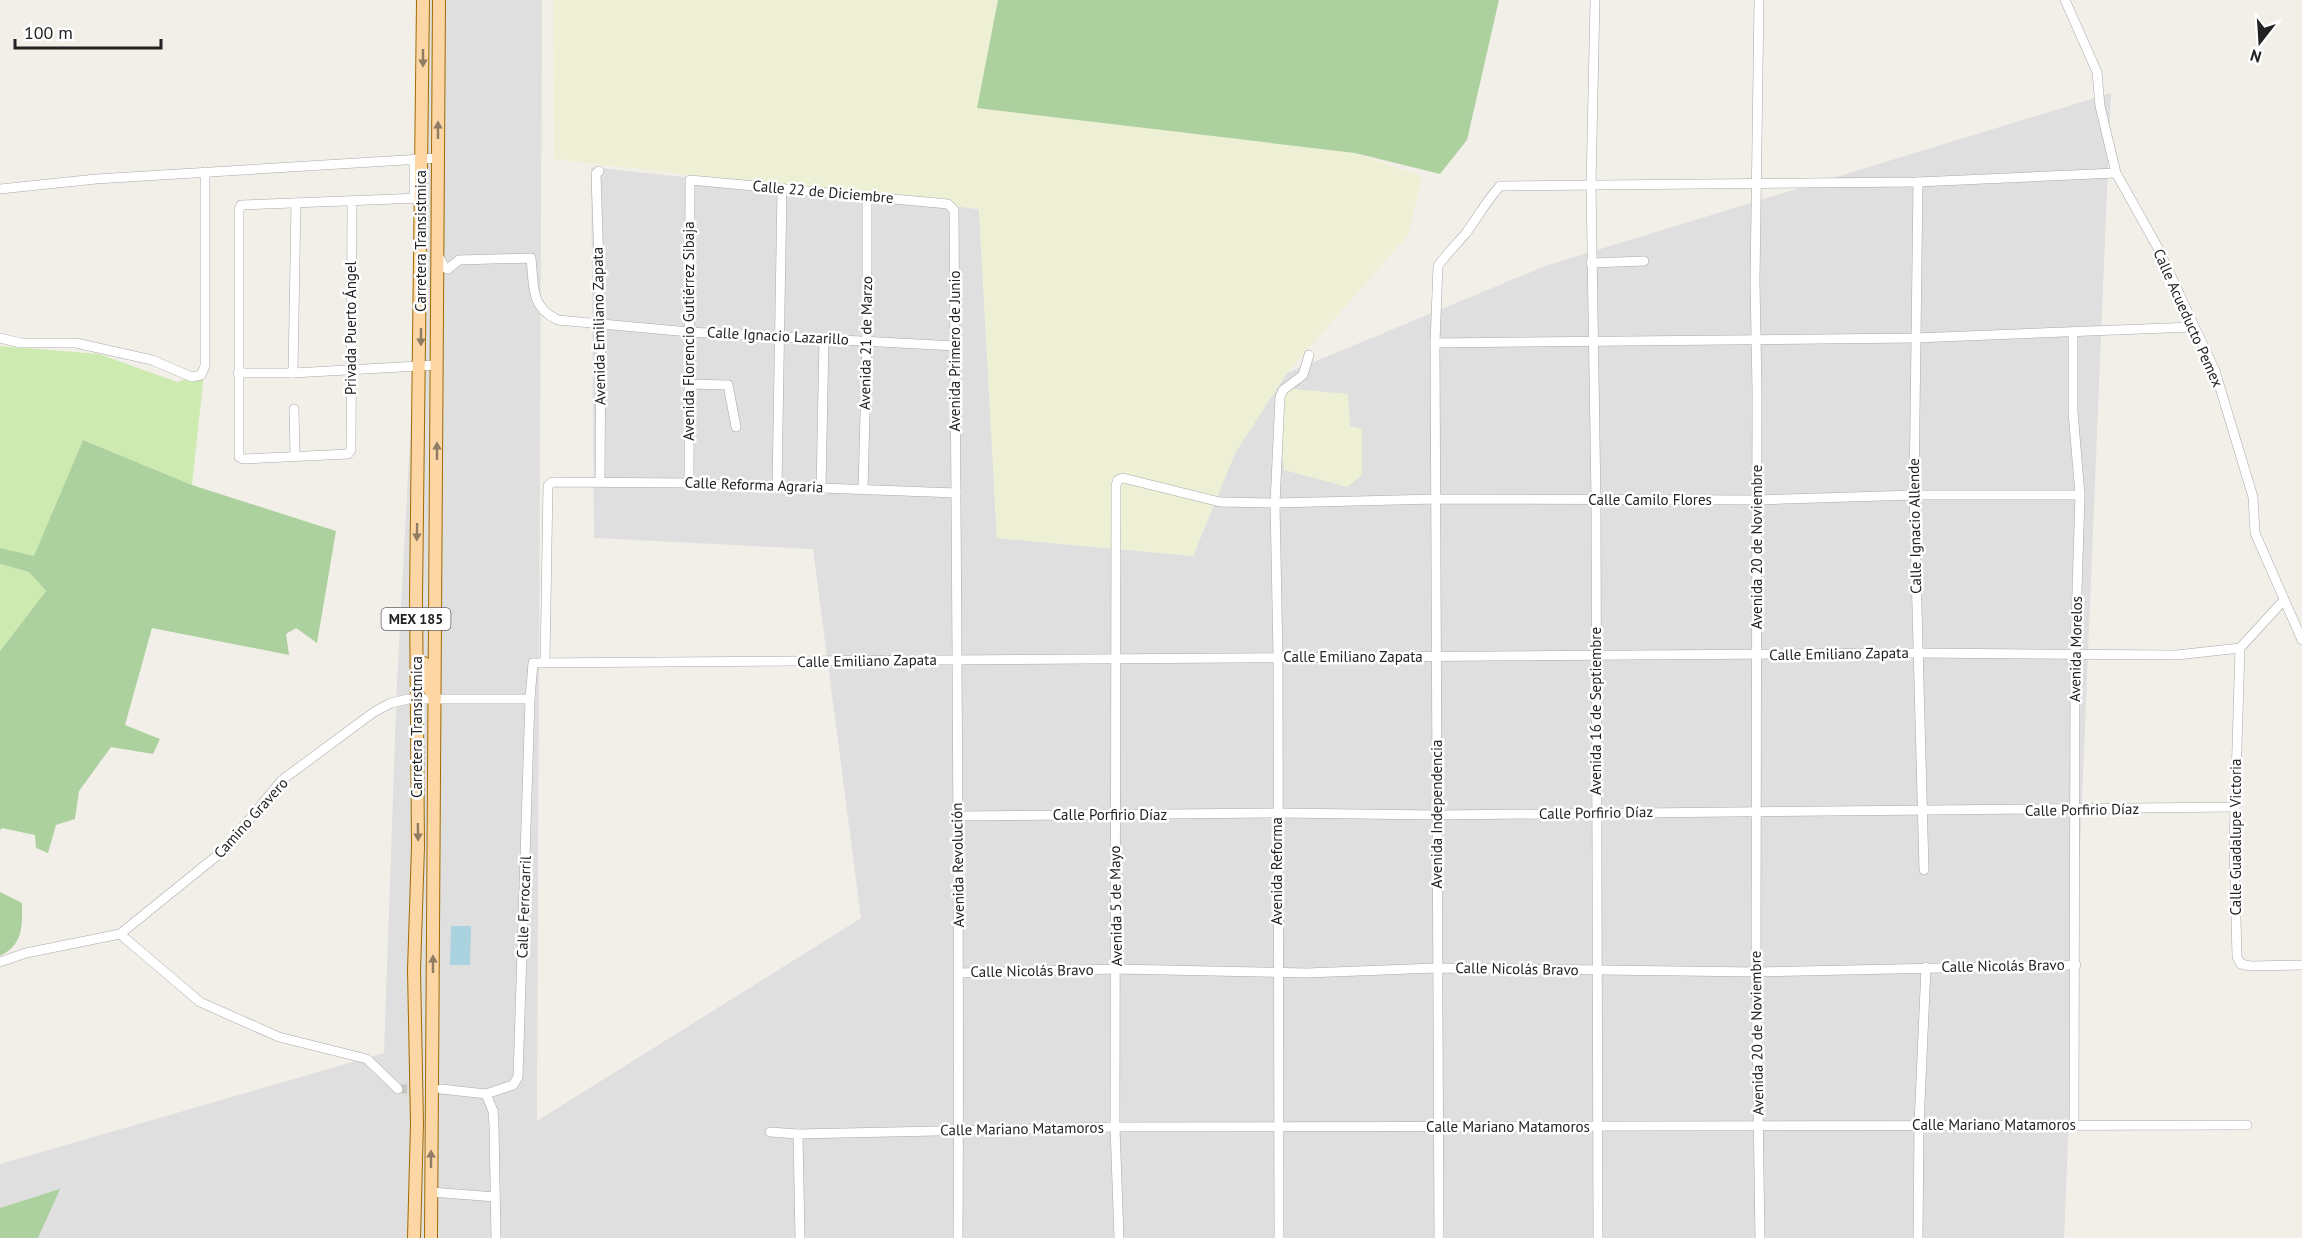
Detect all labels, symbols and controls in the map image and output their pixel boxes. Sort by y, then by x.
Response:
scale bar [15,12,160,50]
north arrow [2230,12,2290,72]
text: 100 m [24,21,73,44]
text: N [2248,45,2264,67]
one-way arrow [418,49,427,68]
one-way arrow [433,120,443,139]
street label: Carretera Transistmica [411,170,430,312]
street label: Calle 22 de Diciembre [752,176,894,207]
street label: Avenida Florencio Gutiérrez Sibaja [679,221,698,441]
street label: Calle Acueducto Pemex [2149,246,2228,390]
street label: Avenida Emiliano Zapata [588,247,609,405]
street label: Privada Puerto Ángel [341,260,360,395]
street label: Avenida Primero de Junio [945,270,964,432]
street label: Avenida 21 de Marzo [855,276,876,410]
street label: Calle Ignacio Lazarillo [707,322,849,349]
one-way arrow [416,328,426,347]
one-way arrow [432,441,442,460]
street label: Calle Ignacio Allende [1904,458,1925,594]
street label: Avenida 20 de Noviembre [1747,465,1766,629]
street label: Calle Reforma Agraria [684,473,824,496]
street label: Calle Camilo Flores [1588,490,1712,509]
one-way arrow [413,523,422,542]
street label: Avenida Morelos [2065,596,2086,702]
road number: MEX 185 [382,608,450,630]
street label: Avenida 16 de Septiembre [1586,627,1605,795]
street label: Calle Emiliano Zapata [1769,643,1909,664]
street label: Calle Emiliano Zapata [1283,647,1423,666]
street label: Calle Emiliano Zapata [797,650,937,671]
street label: Carretera Transistmica [407,656,426,798]
street label: Avenida Independencia [1427,740,1446,889]
street label: Calle Guadalupe Victoria [2226,759,2245,915]
street label: Camino Gravero [210,774,292,862]
street label: Calle Porfirio Díaz [2025,799,2139,820]
street label: Avenida Revolución [947,802,968,928]
street label: Calle Porfirio Díaz [1539,802,1653,823]
street label: Calle Porfirio Díaz [1053,805,1167,824]
street label: Avenida Reforma [1267,817,1286,925]
one-way arrow [413,823,422,842]
street label: Avenida 5 de Mayo [1105,845,1126,967]
street label: Calle Ferrocarril [512,855,535,959]
street label: Avenida 20 de Noviembre [1746,951,1767,1115]
one-way arrow [428,954,438,973]
street label: Calle Nicolás Bravo [1941,955,2065,976]
street label: Calle Nicolás Bravo [1455,958,1579,979]
street label: Calle Nicolás Bravo [970,960,1094,981]
street label: Calle Mariano Matamoros [1912,1115,2076,1134]
street label: Calle Mariano Matamoros [1426,1117,1590,1136]
street label: Calle Mariano Matamoros [940,1118,1104,1139]
one-way arrow [426,1149,436,1168]

